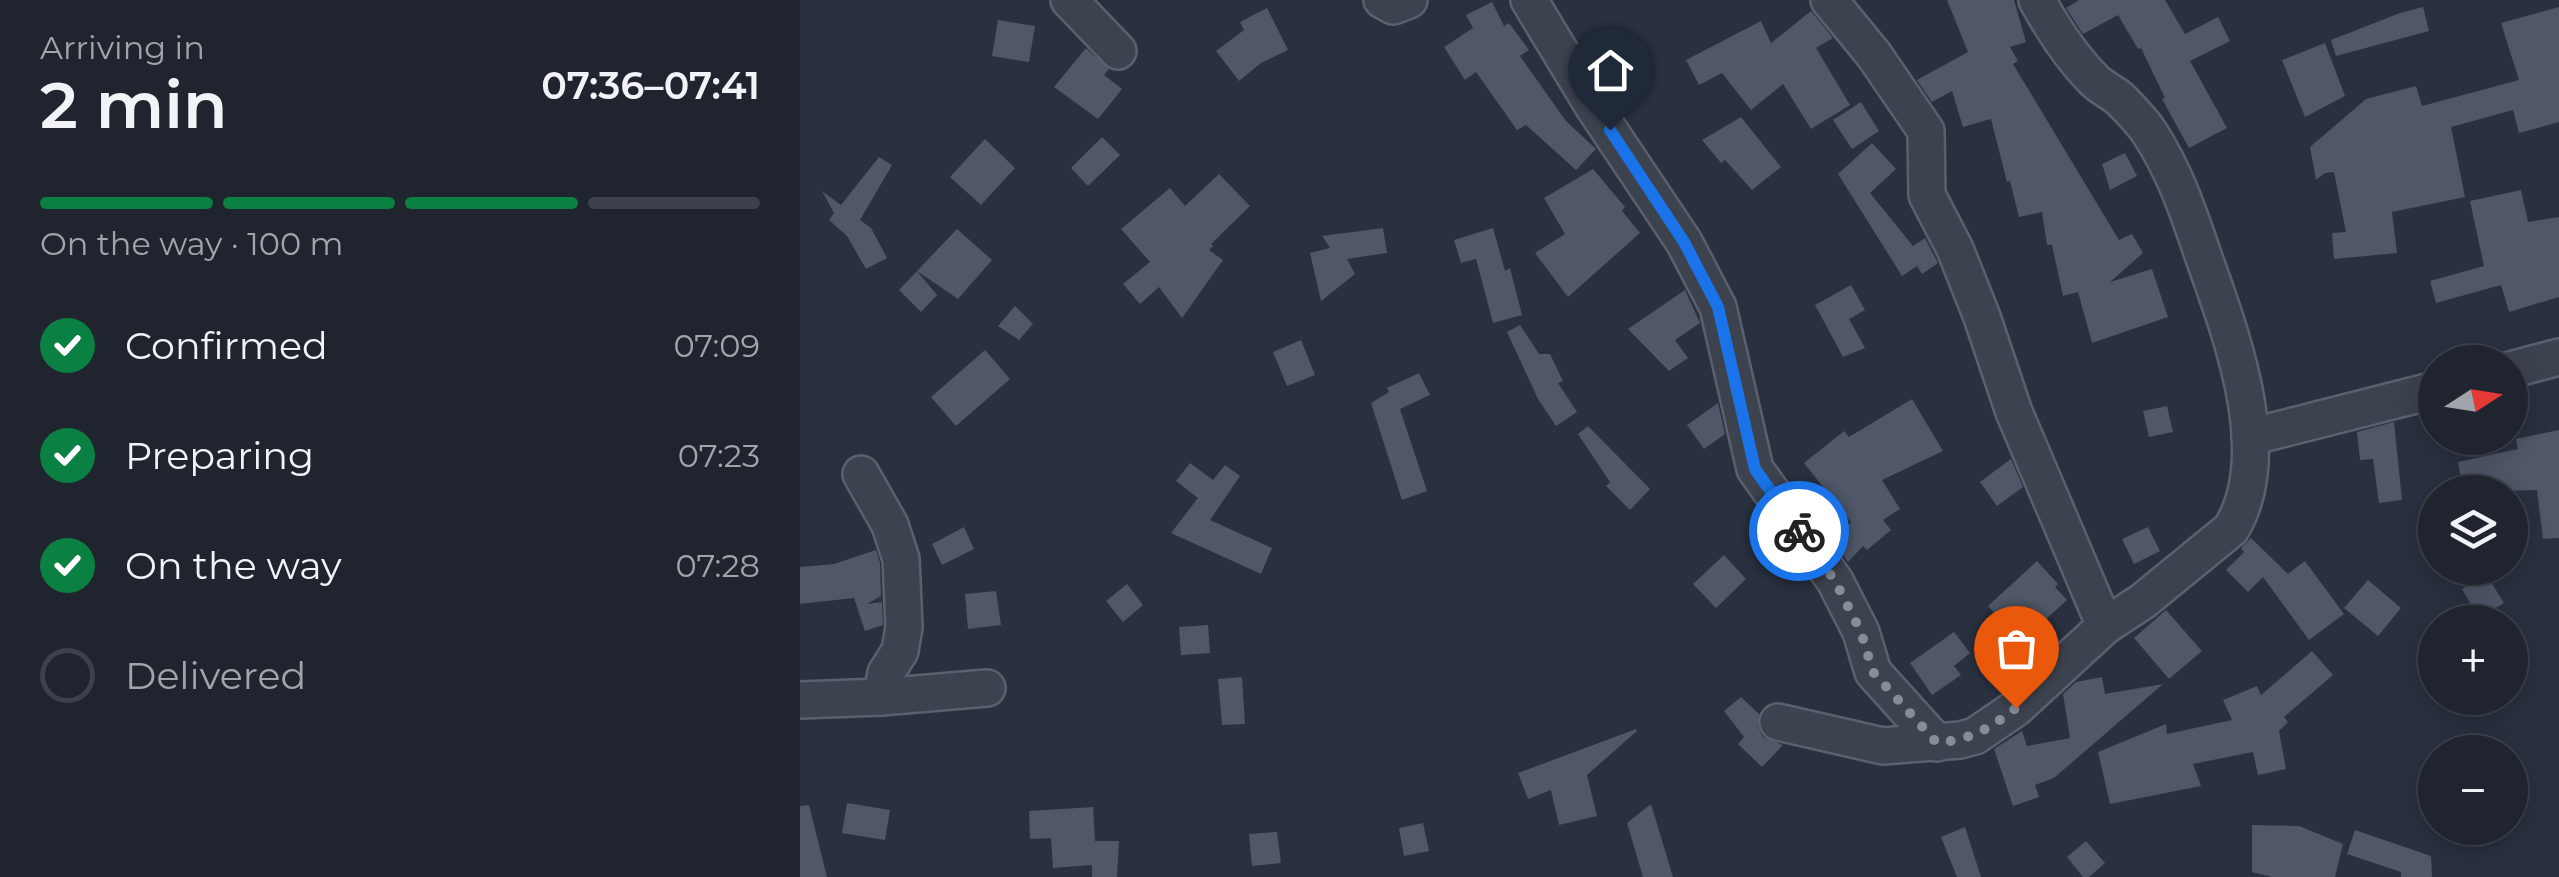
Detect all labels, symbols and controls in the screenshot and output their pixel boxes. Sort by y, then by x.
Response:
text: Arriving in [40,28,205,67]
pin [1568,28,1653,131]
icon: home [1583,43,1638,98]
text: 07:36–07:41 [541,62,760,109]
text: 2 min [40,65,228,144]
text: On the way · 100 m [40,224,343,263]
icon: check [40,318,95,373]
text: Confirmed [125,322,328,369]
text: 07:09 [673,326,760,365]
north arrow [2418,345,2528,455]
map controls [2418,345,2528,845]
icon: check [40,428,95,483]
text: Preparing [125,432,314,479]
text: 07:23 [678,436,760,475]
button: layers [2418,475,2528,585]
courier [1749,481,1849,581]
icon: bike [1772,504,1827,559]
icon: check [40,538,95,593]
text: On the way [125,542,342,589]
text: 07:28 [675,546,760,585]
button: + [2418,605,2528,715]
pin [1974,606,2059,709]
icon: bag [1989,621,2044,676]
text: Delivered [125,652,306,699]
button: − [2418,735,2528,845]

